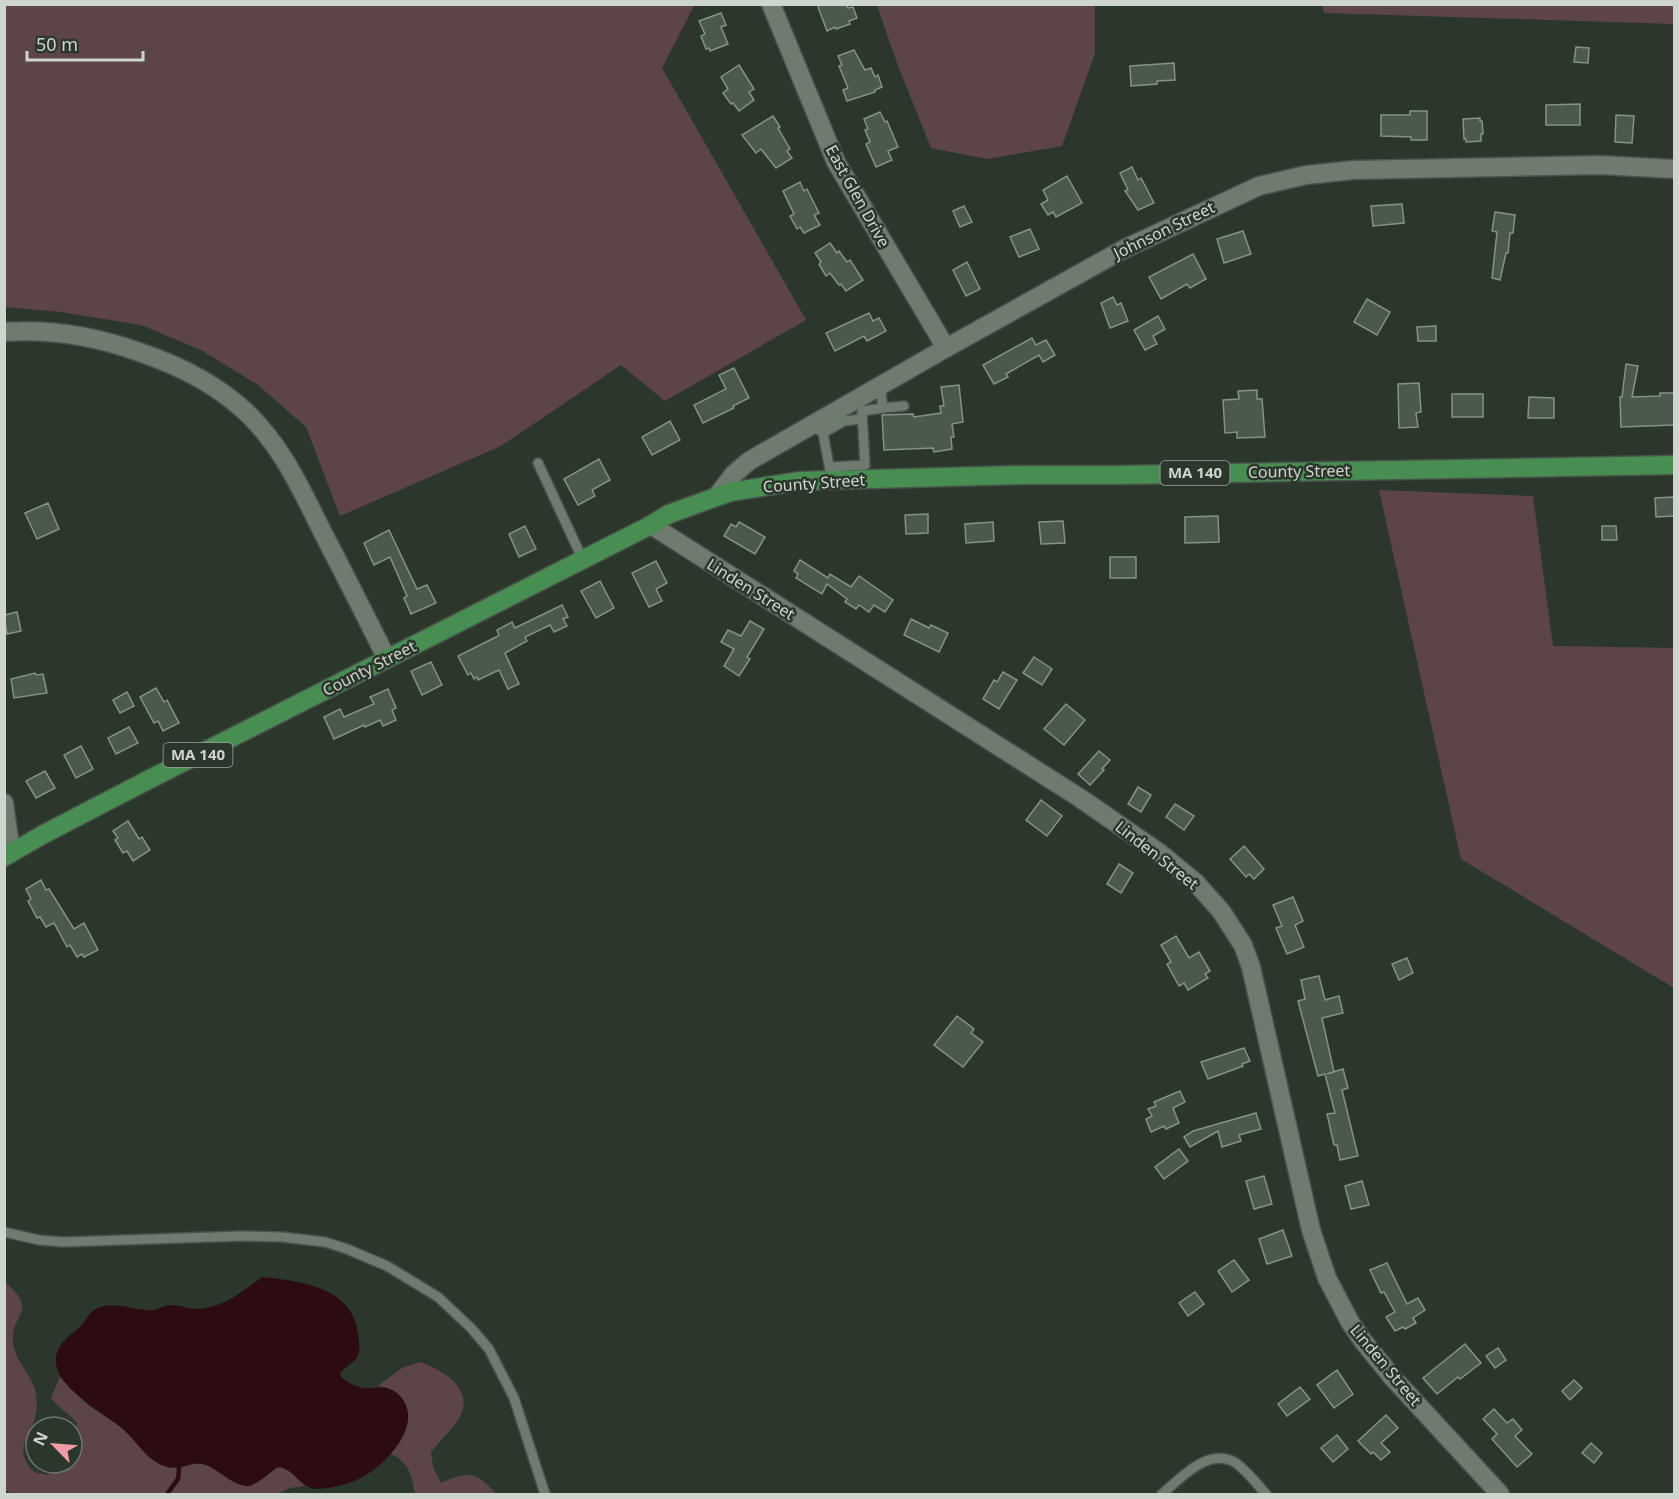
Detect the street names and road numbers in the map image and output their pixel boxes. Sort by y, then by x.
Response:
street label: East Glen Drive [821,141,895,251]
street label: Johnson Street [1108,196,1218,265]
street label: County Street [1248,459,1351,483]
road number: MA 140 [1160,461,1230,485]
street label: County Street [762,468,866,498]
street label: Linden Street [703,553,799,625]
street label: County Street [318,635,420,701]
road number: MA 140 [164,743,232,767]
street label: Linden Street [1111,816,1203,895]
street label: Linden Street [1345,1320,1427,1411]

